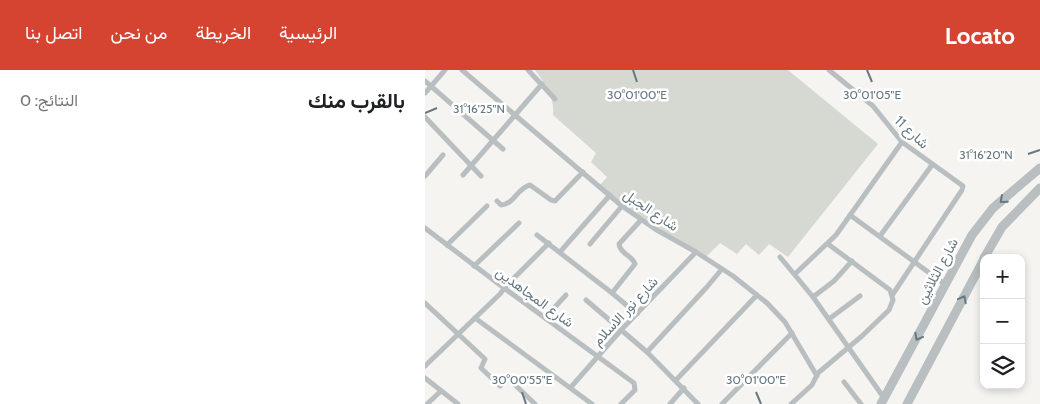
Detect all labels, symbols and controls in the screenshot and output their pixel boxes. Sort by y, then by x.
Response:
text: Locato [945,21,1015,50]
text: اتصل بنا [25,22,82,44]
text: من نحن [110,22,167,44]
text: الخريطة [195,22,251,44]
text: الرئيسية [279,22,337,44]
text: 30°01'00"E [607,87,667,102]
text: 30°01'05"E [843,87,901,102]
text: بالقرب منك [308,88,405,113]
text: النتائج: 0 [20,91,78,110]
text: 31°16'25"N [453,101,505,116]
street label: شارع 11 [890,112,933,154]
text: 31°16'20"N [959,147,1013,162]
street label: شارع الجبل [619,185,682,237]
one-way arrow [999,194,1008,203]
street label: شارع الثلاثين [912,235,964,308]
map controls [980,254,1025,389]
button: + [980,254,1025,299]
street label: شارع المجاهدين [491,263,577,333]
street label: شارع نور الاسلام [588,273,663,351]
one-way arrow [957,295,967,304]
button: − [980,299,1025,344]
one-way arrow [914,332,924,341]
button: layers [980,344,1025,389]
text: 30°00'55"E [492,372,553,387]
text: 30°01'00"E [726,372,786,387]

